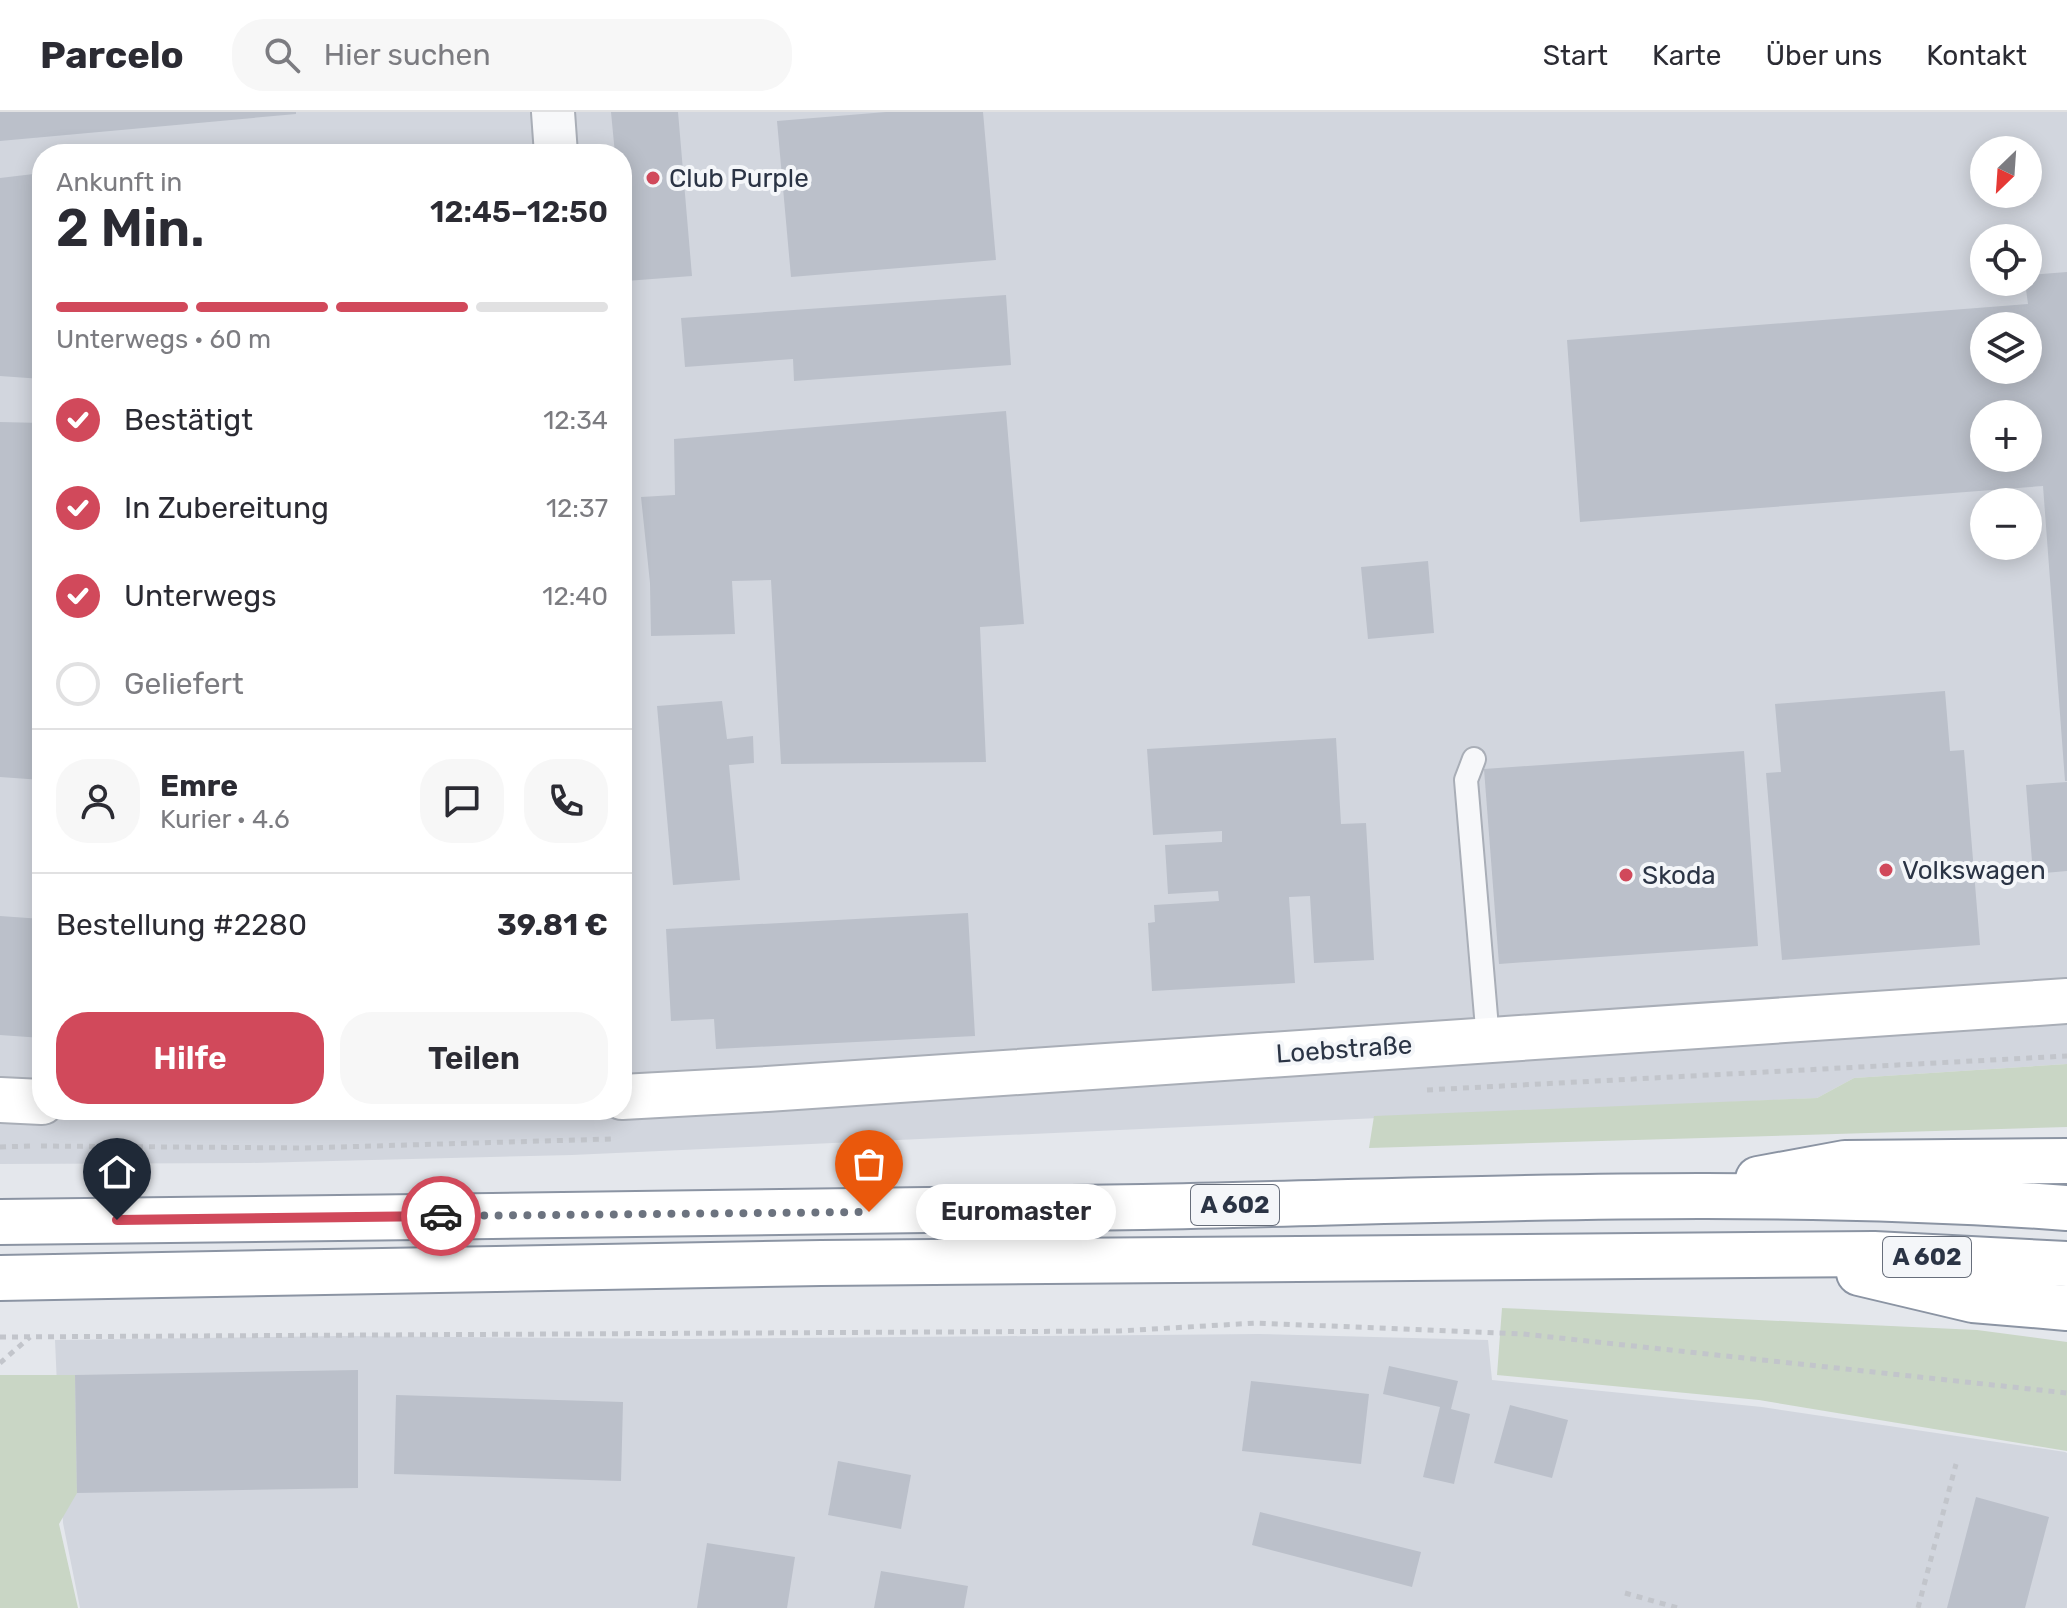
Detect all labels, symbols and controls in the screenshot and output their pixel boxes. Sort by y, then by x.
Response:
search box [232,19,792,91]
text: Parcelo [40,32,184,78]
icon: search [260,33,304,77]
text: Hier suchen [324,37,491,73]
text: Start [1543,39,1608,72]
text: Karte [1652,39,1721,72]
text: Über uns [1765,39,1882,72]
text: Kontakt [1926,39,2027,72]
north arrow [1970,136,2042,208]
map controls [1970,136,2042,560]
place label: Club Purple [669,163,809,194]
text: Ankunft in [56,167,182,198]
marker: Club Purple [644,169,662,187]
text: 12:45–12:50 [430,194,608,230]
text: 2 Min. [56,197,205,259]
button: locate [1970,224,2042,296]
button: layers [1970,312,2042,384]
text: Unterwegs · 60 m [56,324,271,355]
icon: check [56,398,100,442]
button: + [1970,400,2042,472]
text: Bestätigt [124,402,253,438]
text: 12:34 [543,405,608,436]
icon: check [56,486,100,530]
button: − [1970,488,2042,560]
text: In Zubereitung [124,490,329,526]
text: 12:37 [546,493,608,524]
icon: check [56,574,100,618]
text: Unterwegs [124,578,277,614]
text: 12:40 [542,581,608,612]
text: Geliefert [124,666,244,702]
button: person [56,759,140,843]
button: chat [420,759,504,843]
button: phone [524,759,608,843]
text: Emre [160,768,238,804]
text: Kurier · 4.6 [160,804,290,835]
place label: Volkswagen [1902,855,2046,886]
place label: Skoda [1642,860,1716,891]
marker: Volkswagen [1877,861,1895,879]
marker: Skoda [1617,866,1635,884]
text: Bestellung #2280 [56,907,307,943]
text: 39.81 € [497,907,608,943]
button: Hilfe [56,1012,324,1104]
button: Teilen [340,1012,608,1104]
street label: Loebstraße [1275,1029,1413,1070]
pin [835,1130,903,1212]
pin [83,1138,151,1220]
icon: bag [847,1142,891,1186]
icon: home [95,1150,139,1194]
courier [401,1176,481,1256]
callout: Euromaster [917,1184,1117,1240]
road number: A 602 [1191,1185,1279,1225]
icon: car [419,1194,463,1238]
text: Euromaster [941,1196,1091,1227]
road number: A 602 [1883,1237,1971,1277]

